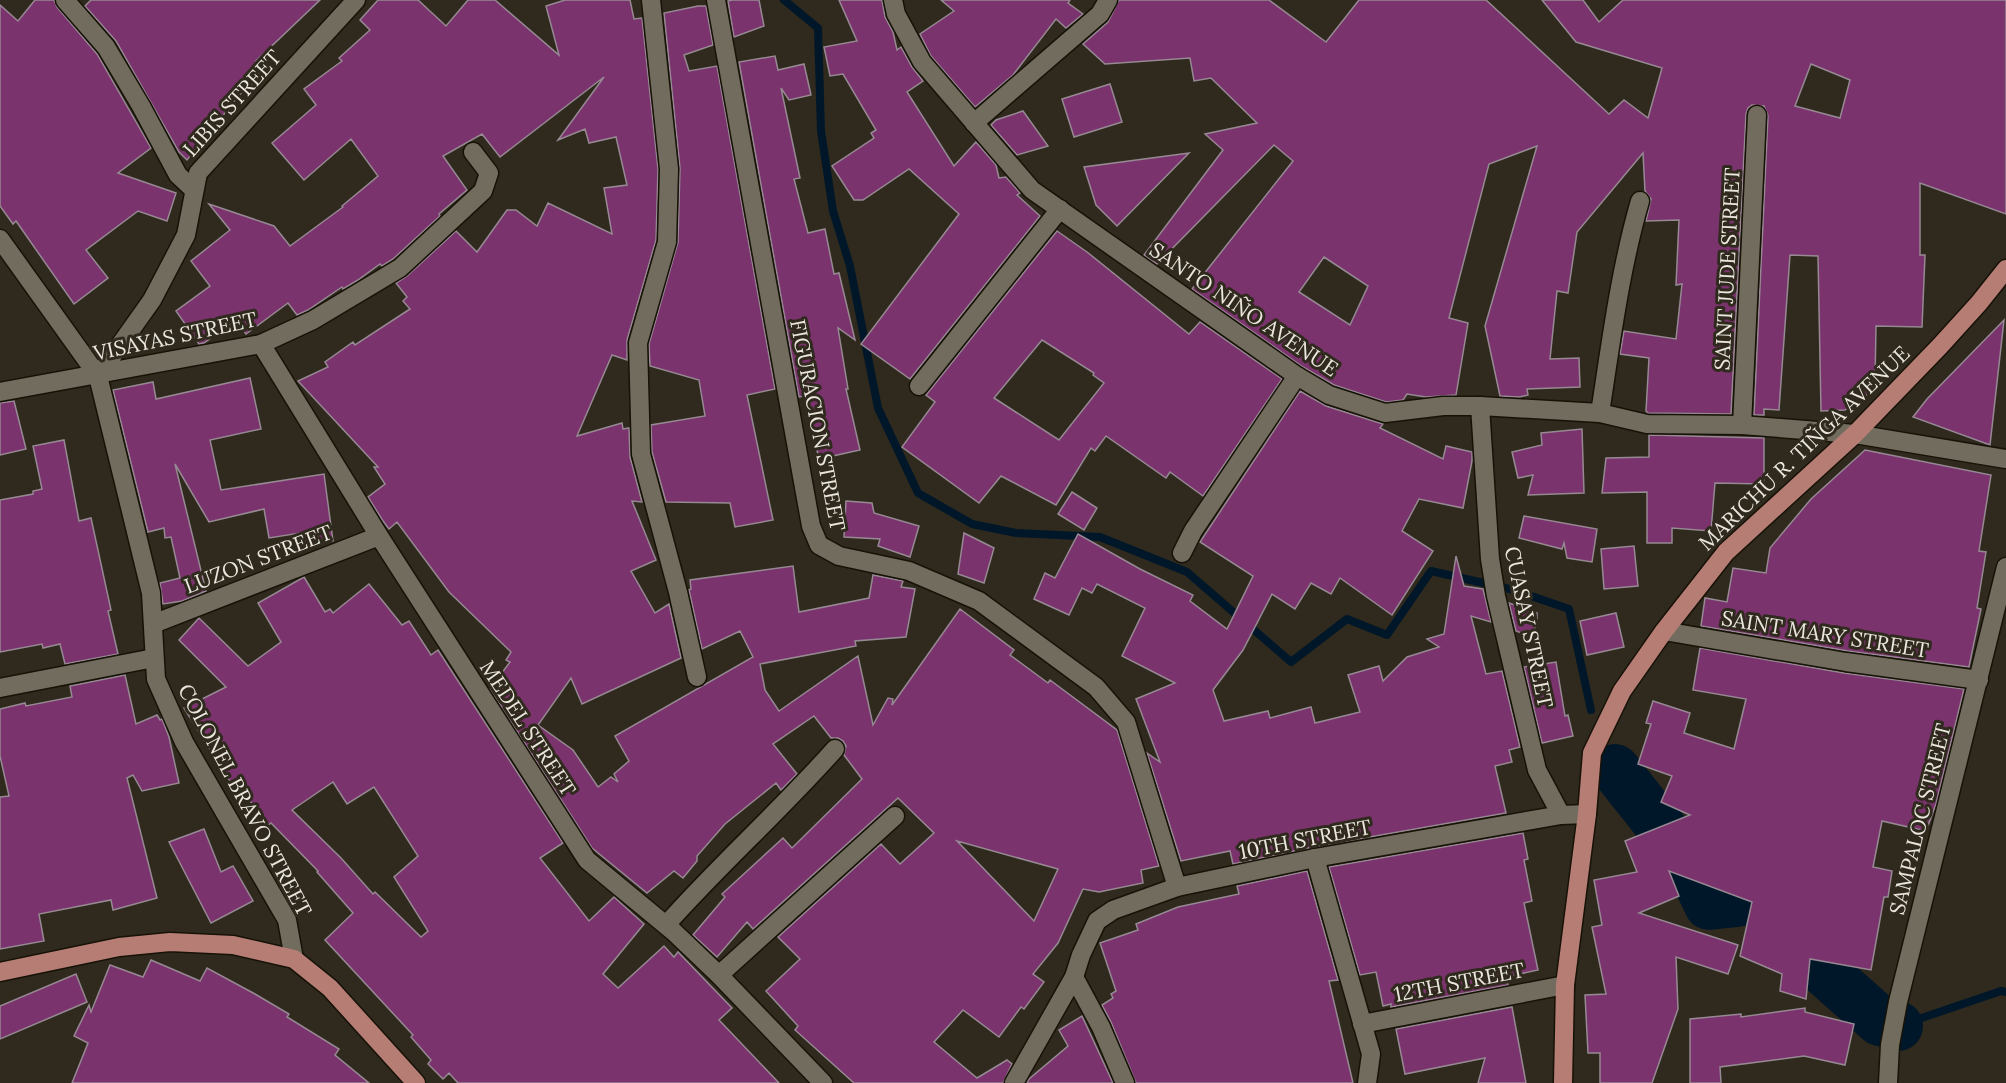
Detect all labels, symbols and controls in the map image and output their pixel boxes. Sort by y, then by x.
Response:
street label: LIBIS STREET [177,44,287,162]
street label: SAINT JUDE STREET [1708,167,1746,371]
street label: SANTO NIÑO AVENUE [1145,236,1343,382]
street label: VISAYAS STREET [90,305,259,367]
street label: FIGURACION STREET [784,317,852,533]
street label: MARICHU R. TIÑGA AVENUE [1693,340,1915,556]
street label: LUZON STREET [180,518,336,600]
street label: CUASAY STREET [1499,544,1559,710]
street label: SAINT MARY STREET [1719,604,1931,664]
street label: MEDEL STREET [474,655,582,801]
street label: COLONEL BRAVO STREET [172,679,318,921]
street label: SAMPALOC STREET [1883,721,1957,917]
street label: 10TH STREET [1237,813,1373,865]
street label: 12TH STREET [1391,956,1527,1008]

